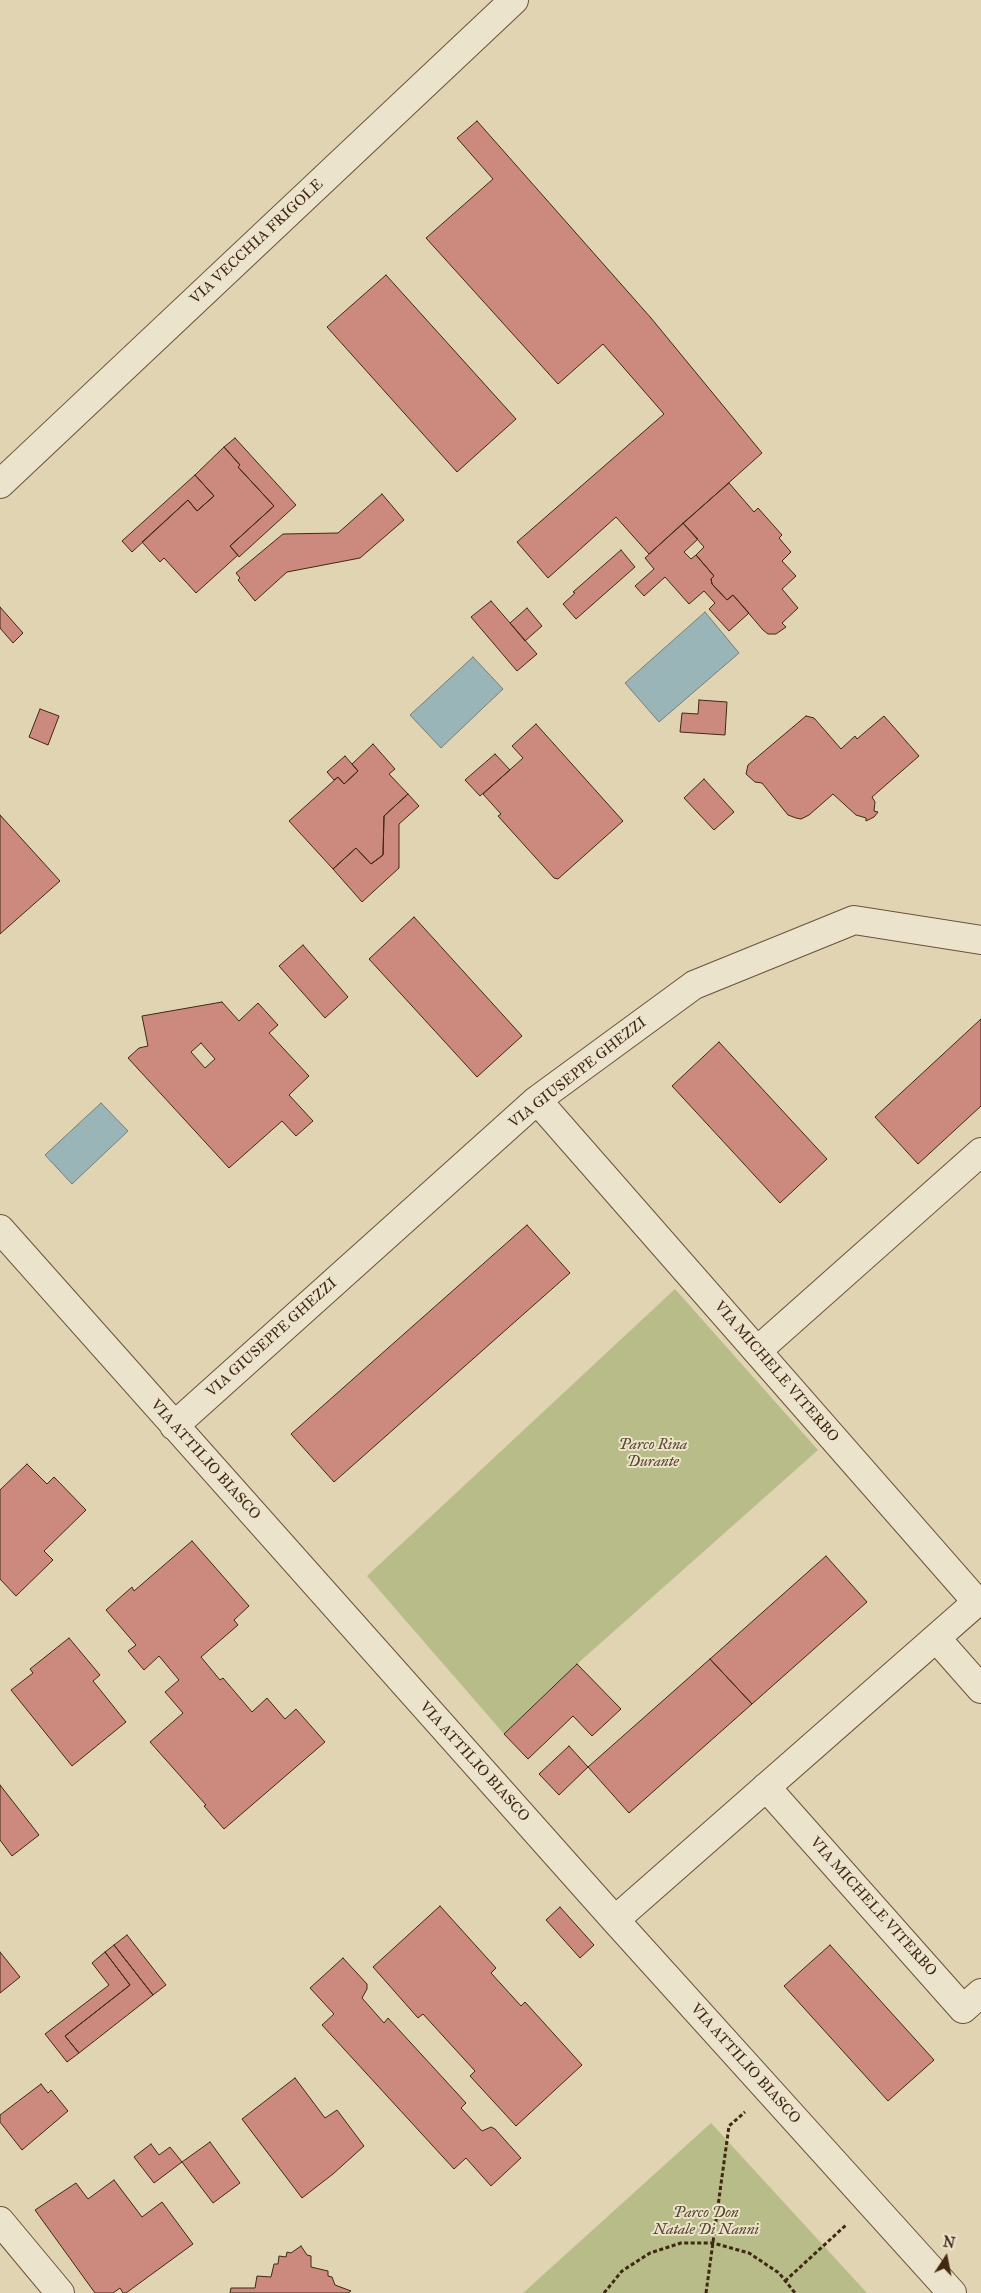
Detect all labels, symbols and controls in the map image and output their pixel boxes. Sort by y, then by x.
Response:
street label: VIA VECCHIA FRIGOLE [187,176,327,308]
street label: VIA GIUSEPPE GHEZZI [506,1014,650,1132]
street label: VIA GIUSEPPE GHEZZI [203,1275,341,1401]
street label: VIA MICHELE VITERBO [710,1298,842,1446]
street label: VIA ATTILIO BIASCO [146,1396,264,1524]
park label: Parco Rina Durante [619,1436,687,1471]
street label: VIA ATTILIO BIASCO [415,1698,533,1826]
street label: VIA MICHELE VITERBO [806,1834,940,1980]
street label: VIA ATTILIO BIASCO [686,2000,804,2128]
park label: Parco Don Natale Di Nanni [653,2204,759,2239]
north arrow [921,2233,971,2283]
text: N [942,2233,956,2252]

